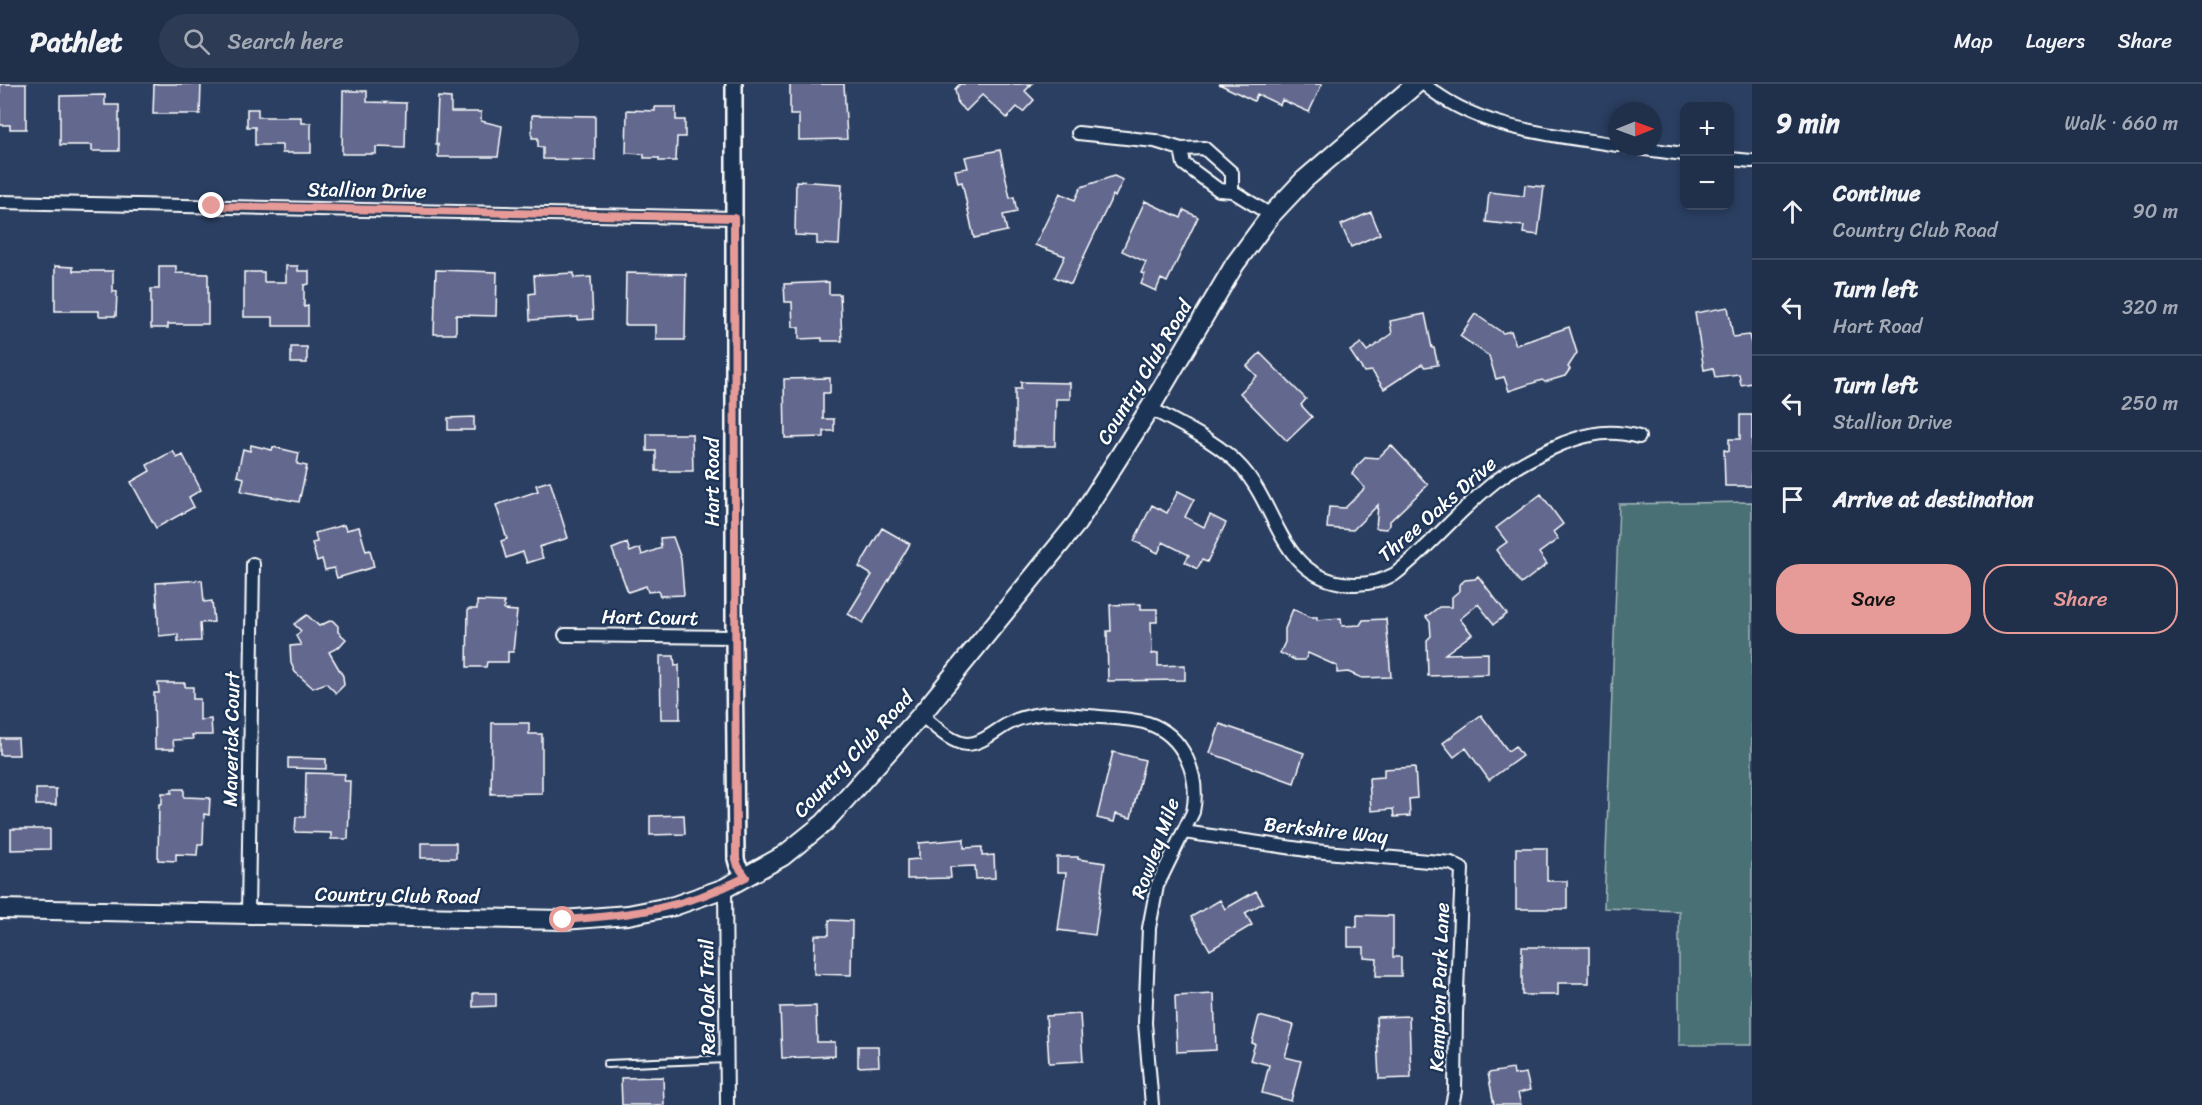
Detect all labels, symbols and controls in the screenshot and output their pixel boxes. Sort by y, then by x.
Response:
search box [159,14,579,68]
text: Pathlet [30,17,123,66]
text: Search here [228,22,343,61]
text: Map [1954,22,1993,60]
text: Layers [2026,22,2085,60]
text: Share [2118,22,2172,60]
icon: search [180,25,213,58]
text: 9 min [1776,100,1840,146]
north arrow [1608,102,1662,156]
map controls [1680,102,1734,210]
button: + [1680,102,1734,156]
text: Walk · 660 m [2065,106,2178,141]
button: − [1680,156,1734,210]
street label: Stallion Drive [307,172,427,209]
text: Continue [1833,174,1921,213]
route end [198,192,224,218]
text: 90 m [2133,194,2178,229]
icon: ahead [1776,195,1809,228]
text: Country Club Road [1833,213,1997,248]
text: Turn left [1833,270,1918,309]
text: 320 m [2122,290,2178,325]
icon: left [1776,291,1809,324]
street label: Country Club Road [1087,292,1202,452]
text: Hart Road [1833,309,1922,344]
text: Turn left [1833,366,1918,405]
text: 250 m [2121,386,2178,421]
icon: left [1776,387,1809,420]
text: Stallion Drive [1833,405,1952,440]
street label: Hart Road [695,436,730,527]
street label: Three Oaks Drive [1370,447,1505,571]
text: Arrive at destination [1833,480,2034,519]
icon: arrive [1776,483,1809,516]
button: Save [1776,564,1971,634]
button: Share [1983,564,2178,634]
street label: Hart Court [601,599,699,636]
street label: Maverick Court [213,670,250,807]
street label: Country Club Road [785,681,923,826]
street label: Rowley Mile [1121,793,1190,904]
street label: Berkshire Way [1262,807,1391,854]
street label: Country Club Road [315,877,481,914]
street label: Kempton Park Lane [1419,902,1460,1072]
route start [549,906,575,932]
street label: Red Oak Trail [689,937,726,1055]

